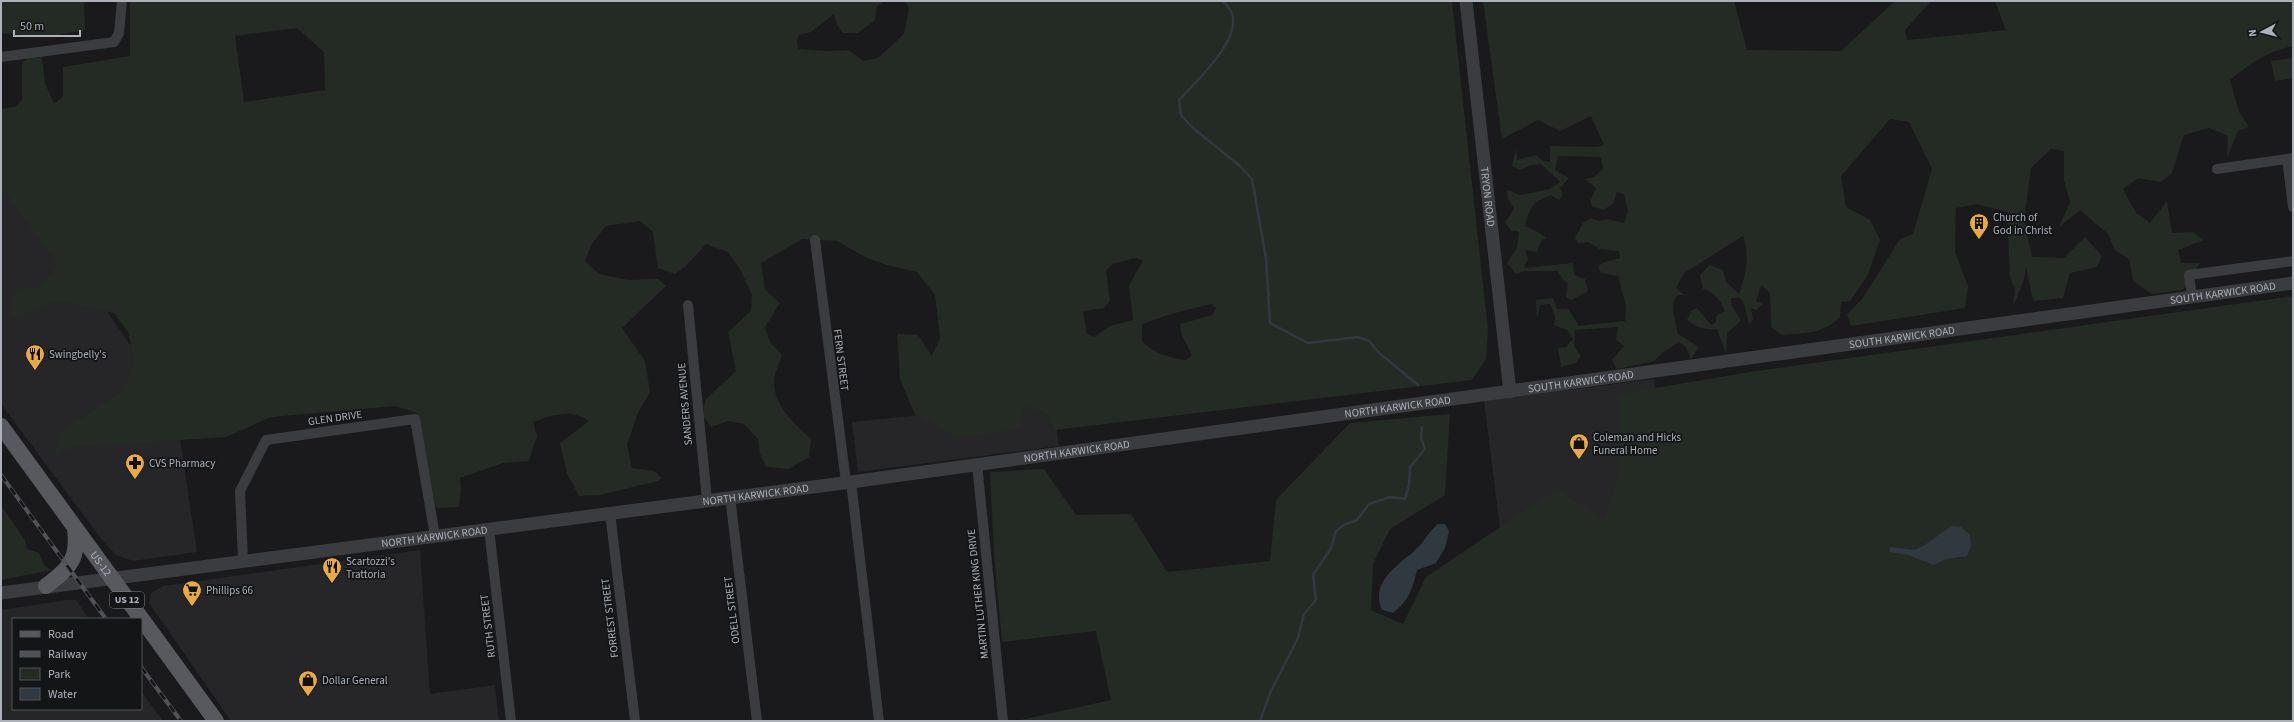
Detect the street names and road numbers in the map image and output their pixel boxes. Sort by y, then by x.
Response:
street label: TRYON ROAD [1477,166,1499,228]
street label: SOUTH KARWICK ROAD [2169,278,2277,307]
street label: SOUTH KARWICK ROAD [1848,322,1956,352]
street label: FERN STREET [830,328,852,392]
street label: SANDERS AVENUE [674,362,696,446]
street label: SOUTH KARWICK ROAD [1527,367,1635,396]
street label: NORTH KARWICK ROAD [1344,392,1452,421]
street label: GLEN DRIVE [307,407,363,429]
street label: NORTH KARWICK ROAD [1023,436,1131,466]
street label: NORTH KARWICK ROAD [702,480,810,509]
street label: NORTH KARWICK ROAD [380,522,489,551]
street label: MARTIN LUTHER KING DRIVE [964,528,992,660]
street label: US-12 [87,548,115,579]
street label: ODELL STREET [720,575,744,645]
street label: FORREST STREET [598,577,622,659]
road number: US 12 [110,592,144,608]
street label: RUTH STREET [477,593,499,659]

